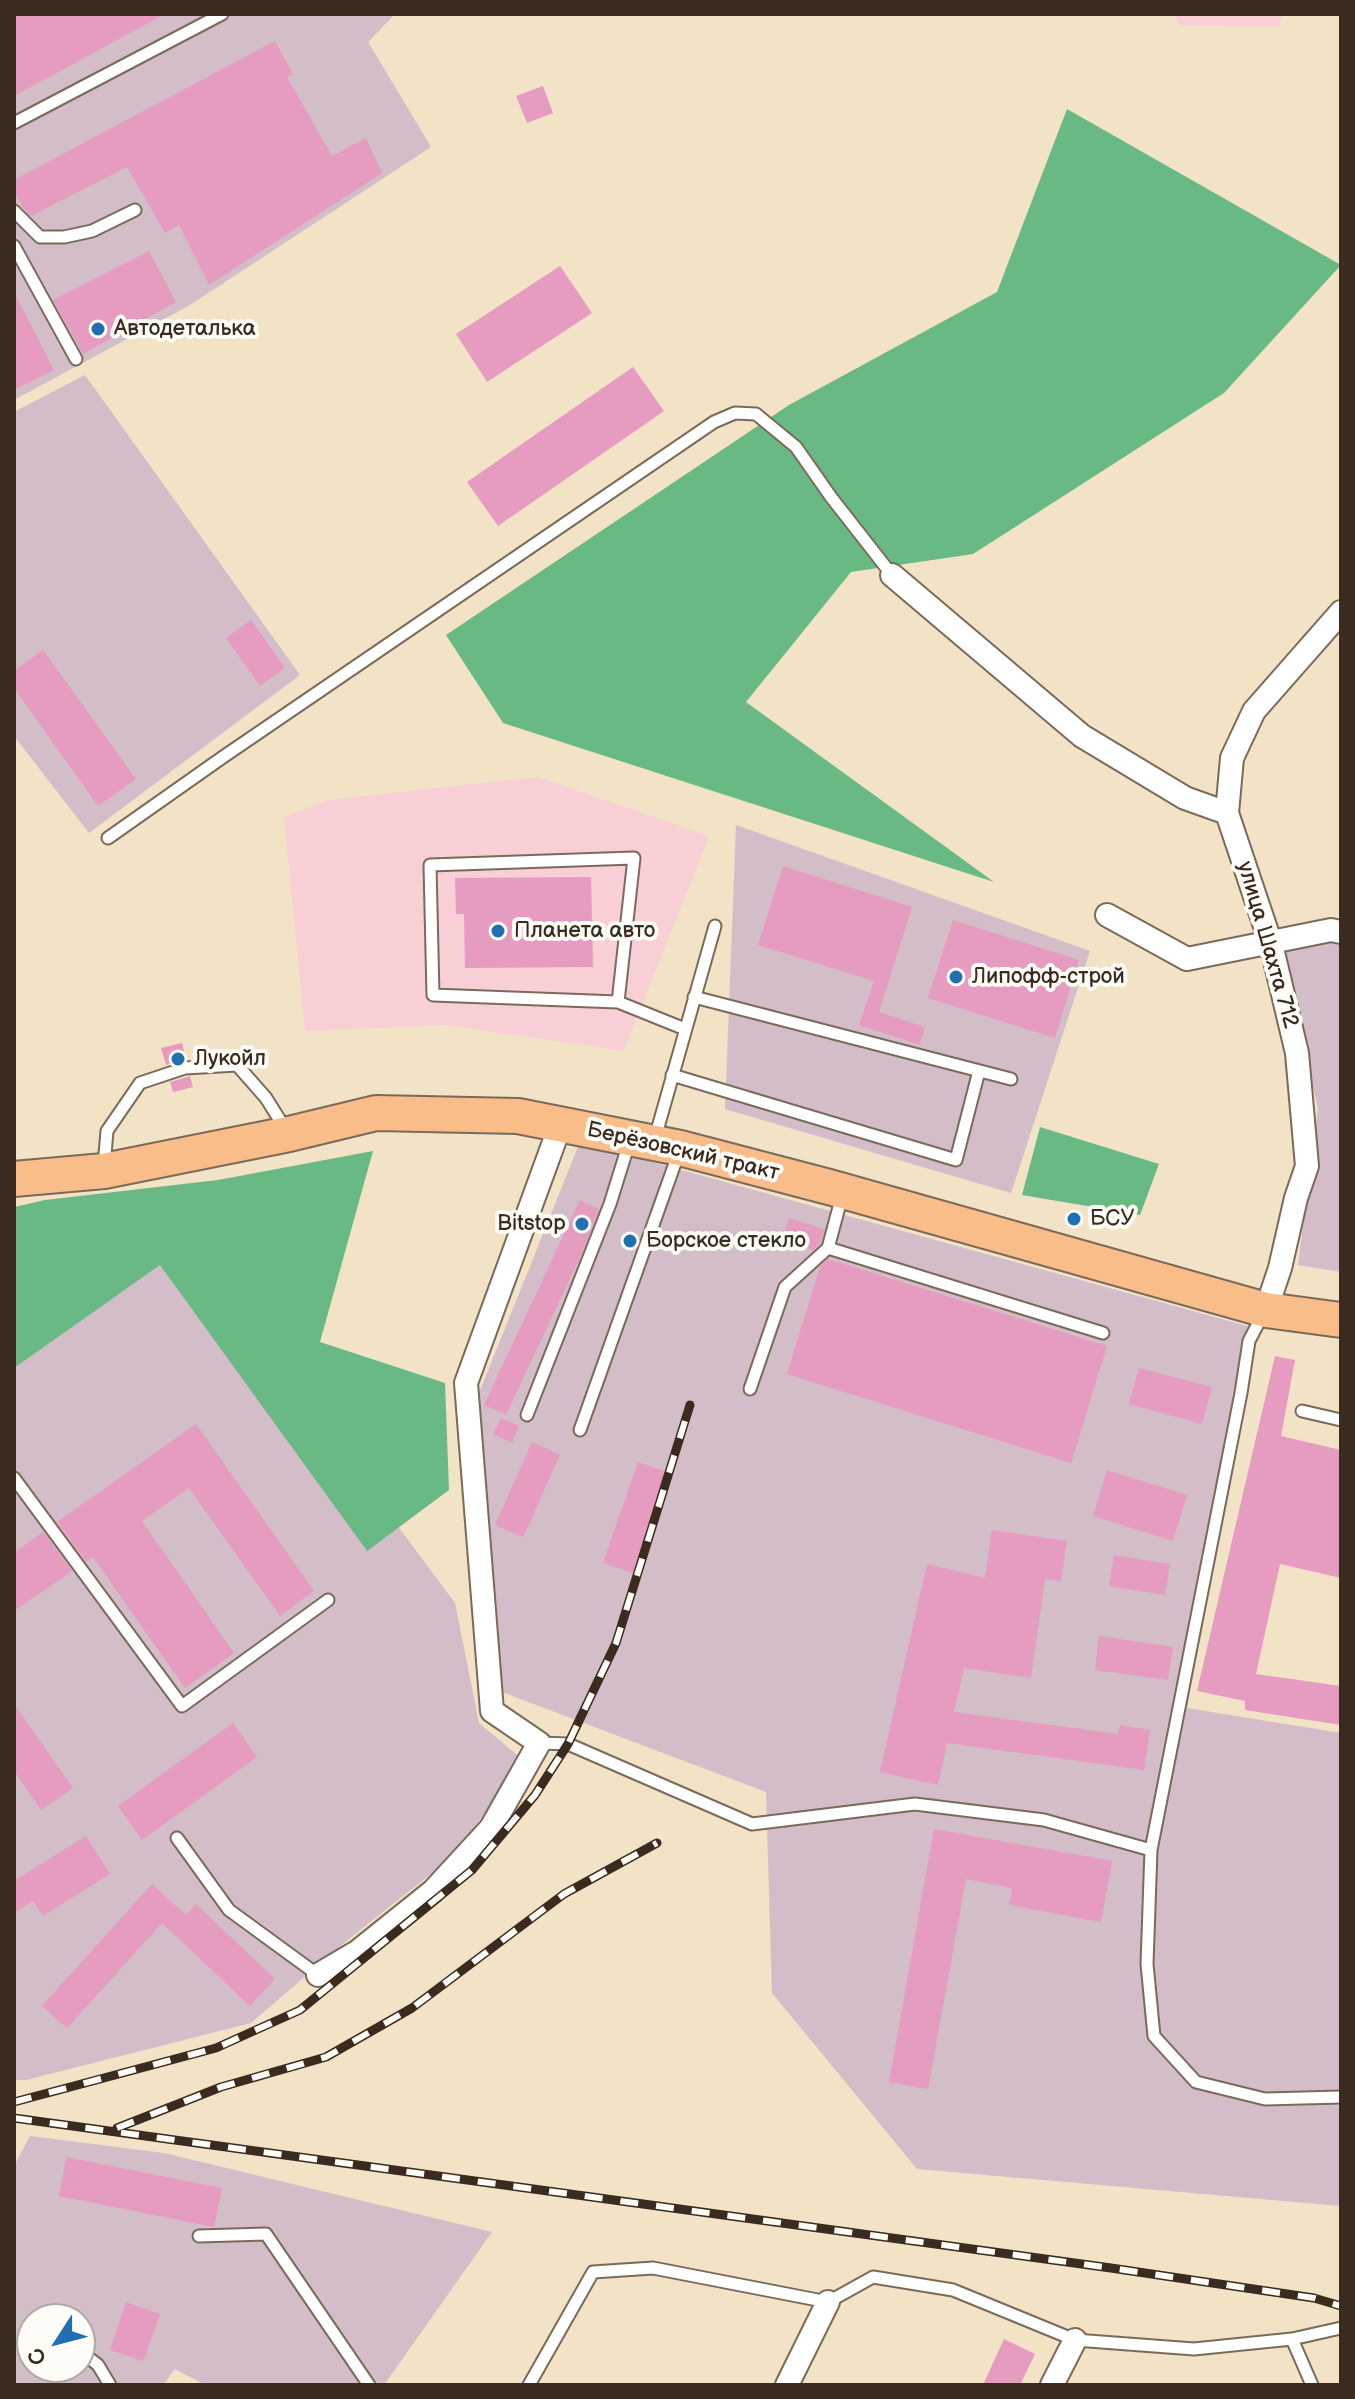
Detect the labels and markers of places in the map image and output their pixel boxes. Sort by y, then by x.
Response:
place label: Автодеталька [114,316,256,342]
marker: Автодеталька [89,320,107,338]
place label: Планета авто [514,918,655,944]
marker: Планета авто [489,922,507,940]
place label: Липофф-строй [972,964,1125,990]
marker: Липофф-строй [947,968,965,986]
place label: Лукойл [194,1046,266,1072]
marker: Лукойл [169,1050,187,1068]
place label: БСУ [1090,1206,1135,1232]
marker: БСУ [1065,1210,1083,1228]
place label: Bitstop [497,1211,566,1237]
marker: Bitstop [573,1215,591,1233]
place label: Борское стекло [646,1228,806,1254]
marker: Борское стекло [621,1232,639,1250]

